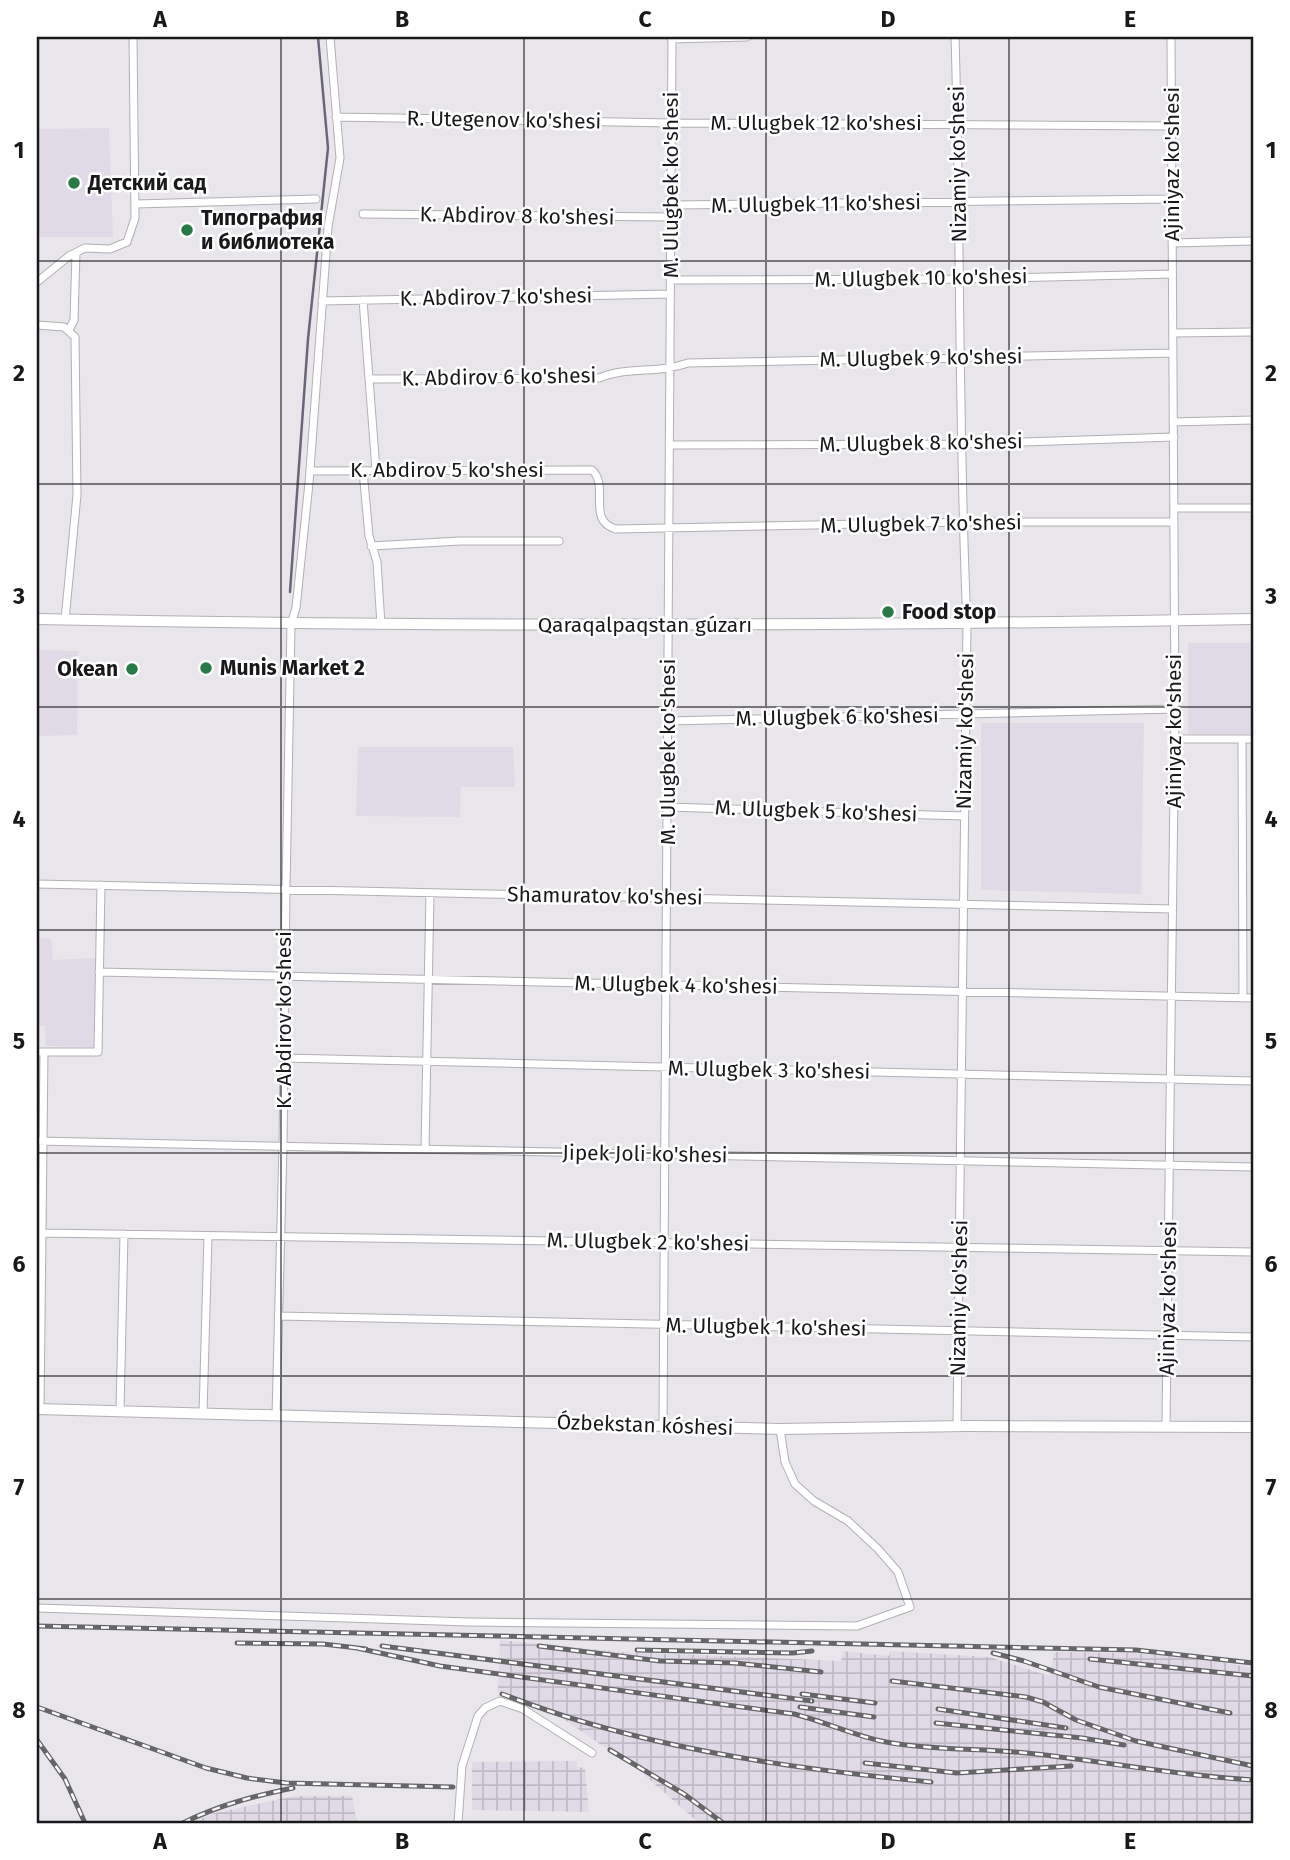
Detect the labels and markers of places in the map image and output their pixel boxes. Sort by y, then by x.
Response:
place label: Детский сад [87,170,206,196]
marker: Детский сад [66,175,82,191]
place label: Типография и библиотека [201,205,334,255]
marker: Типография и библиотека [179,222,195,238]
place label: Food stop [902,599,996,625]
marker: Food stop [880,604,896,620]
place label: Munis Market 2 [220,655,365,681]
place label: Okean [57,656,118,682]
marker: Munis Market 2 [198,660,214,676]
marker: Okean [124,661,140,677]

